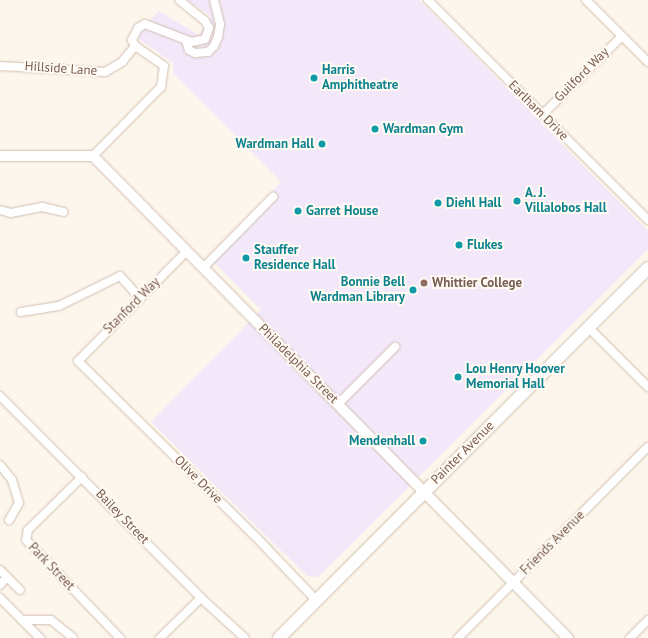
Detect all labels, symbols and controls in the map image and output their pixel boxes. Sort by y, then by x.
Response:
street label: Guilford Way [551,44,613,106]
street label: Hillside Lane [24,59,98,79]
place label: Harris Amphitheatre [322,63,398,94]
marker: Harris Amphitheatre [309,73,319,83]
street label: Earlham Drive [505,78,571,144]
place label: Wardman Gym [383,121,463,137]
marker: Wardman Gym [370,124,380,134]
place label: Wardman Hall [236,136,314,152]
marker: Wardman Hall [317,139,327,149]
place label: A. J. Villalobos Hall [525,186,606,217]
place label: Diehl Hall [446,195,501,211]
marker: A. J. Villalobos Hall [512,196,522,206]
marker: Diehl Hall [433,198,443,208]
place label: Garret House [306,203,378,219]
marker: Garret House [293,206,303,216]
place label: Flukes [467,237,503,253]
marker: Flukes [454,240,464,250]
place label: Stauffer Residence Hall [254,243,335,274]
marker: Stauffer Residence Hall [241,253,251,263]
street label: Stanford Way [101,275,163,337]
place label: Bonnie Bell Wardman Library [310,275,405,306]
place label: Whittier College [432,275,522,291]
marker: Whittier College [419,278,429,288]
marker: Bonnie Bell Wardman Library [408,285,418,295]
street label: Philadelphia Street [255,321,341,407]
place label: Lou Henry Hoover Memorial Hall [466,362,565,393]
marker: Lou Henry Hoover Memorial Hall [453,372,463,382]
street label: Painter Avenue [428,418,498,488]
place label: Mendenhall [349,433,415,449]
marker: Mendenhall [418,436,428,446]
street label: Olive Drive [171,453,225,507]
street label: Bailey Street [92,486,152,548]
street label: Friends Avenue [517,507,589,579]
street label: Park Street [24,540,78,594]

